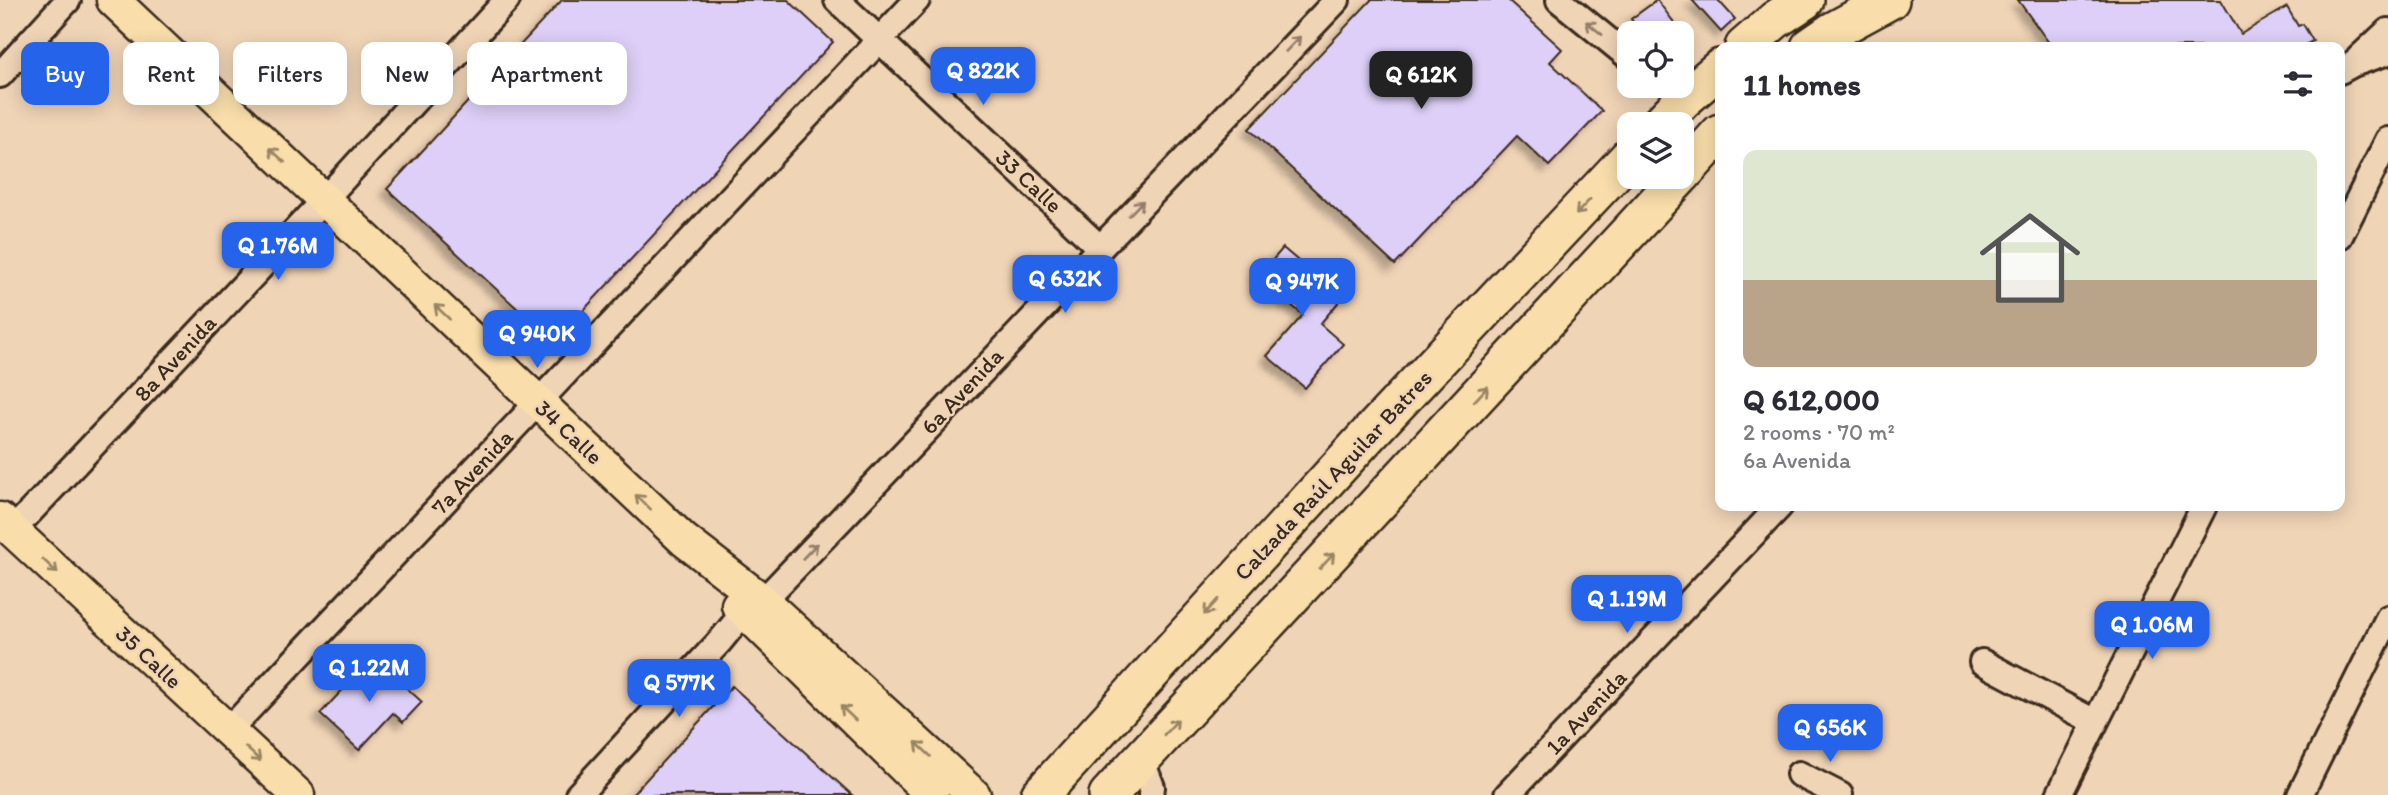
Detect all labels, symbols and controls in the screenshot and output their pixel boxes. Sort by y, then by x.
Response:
one-way arrow [1586,21,1604,36]
map controls [1617,21,1694,189]
button: locate [1617,21,1694,98]
one-way arrow [1285,36,1302,53]
chip: Buy [21,42,109,105]
chip: Rent [123,42,219,105]
chip: Filters [233,42,347,105]
chip: New [361,42,453,105]
chip: Apartment [467,42,627,105]
pin: Q 822K [926,48,1040,107]
pin: Q 612K [1364,52,1478,111]
text: Q 822K [946,56,1020,84]
text: Q 612K [1385,60,1457,88]
icon: filters [2279,65,2317,103]
text: 11 homes [1743,66,1861,103]
button: layers [1617,112,1694,189]
street label: 33 Calle [990,143,1068,219]
one-way arrow [269,147,286,164]
icon: home [1967,195,2093,321]
one-way arrow [1574,198,1591,215]
one-way arrow [1127,200,1144,217]
pin: Q 1.76M [213,222,343,282]
text: Q 1.76M [238,231,318,259]
pin: Q 632K [1008,256,1122,315]
pin: Q 947K [1245,258,1359,318]
text: Q 632K [1028,264,1102,292]
text: Q 947K [1265,267,1339,295]
one-way arrow [434,303,451,320]
street label: 8a Avenida [128,309,222,407]
pin: Q 940K [480,310,594,370]
text: Q 940K [499,319,575,347]
street label: 6a Avenida [915,342,1009,440]
street label: Calzada Raúl Aguilar Batres [1228,364,1438,586]
text: Q 612,000 [1743,381,1880,418]
one-way arrow [1473,385,1489,403]
street label: 34 Calle [529,394,609,470]
text: 2 rooms · 70 m² [1743,418,1895,446]
street label: 7a Avenida [425,423,519,521]
text: 6a Avenida [1743,446,1851,474]
one-way arrow [635,493,652,510]
one-way arrow [802,543,819,560]
one-way arrow [1318,553,1335,570]
one-way arrow [41,558,59,574]
pin: Q 1.19M [1562,576,1692,635]
text: Q 1.19M [1587,584,1667,612]
one-way arrow [1203,598,1219,616]
pin: Q 1.06M [2087,602,2217,661]
text: Q 1.06M [2110,610,2194,638]
street label: 35 Calle [110,619,188,695]
pin: Q 1.22M [304,644,434,704]
text: Q 1.22M [329,653,409,681]
pin: Q 577K [622,660,736,719]
street label: 1a Avenida [1539,664,1633,760]
text: Q 577K [643,668,715,696]
pin: Q 656K [1773,704,1887,764]
one-way arrow [840,705,857,722]
text: Q 656K [1794,713,1866,741]
one-way arrow [1163,719,1180,736]
one-way arrow [914,741,932,757]
one-way arrow [244,745,261,762]

